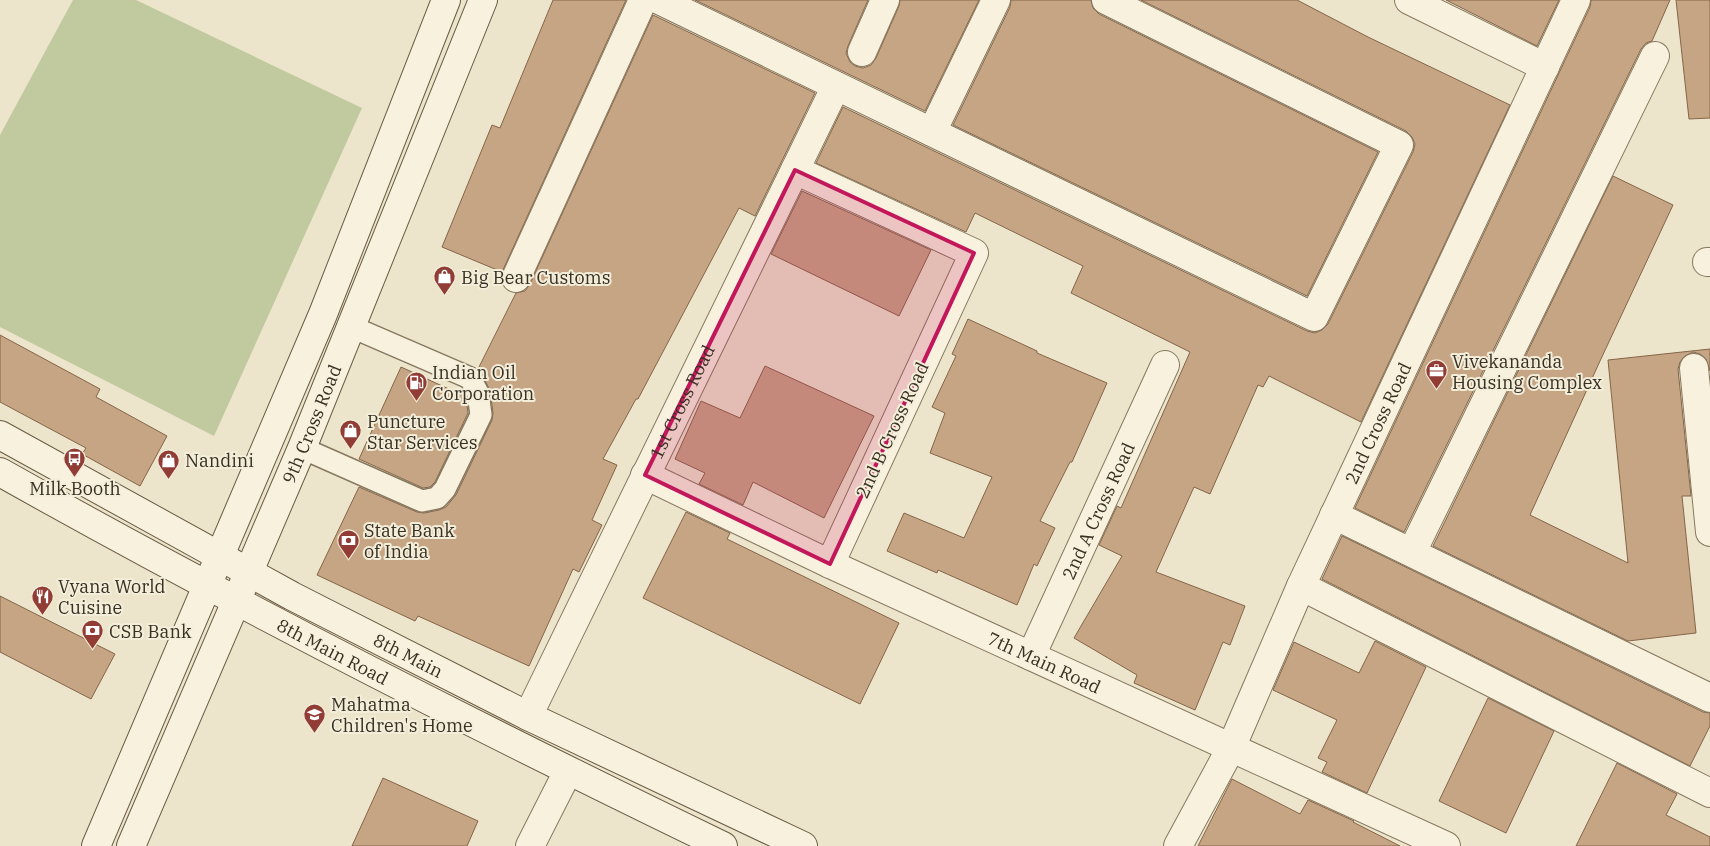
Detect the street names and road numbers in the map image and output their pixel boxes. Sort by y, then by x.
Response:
street label: 1st Cross Road [644,341,719,462]
street label: 2nd B Cross Road [850,358,934,502]
street label: 2nd Cross Road [1339,358,1416,487]
street label: 9th Cross Road [277,361,346,487]
street label: 2nd A Cross Road [1056,439,1139,583]
street label: 8th Main Road [273,613,392,690]
street label: 7th Main Road [984,626,1105,698]
street label: 8th Main [370,628,447,682]

